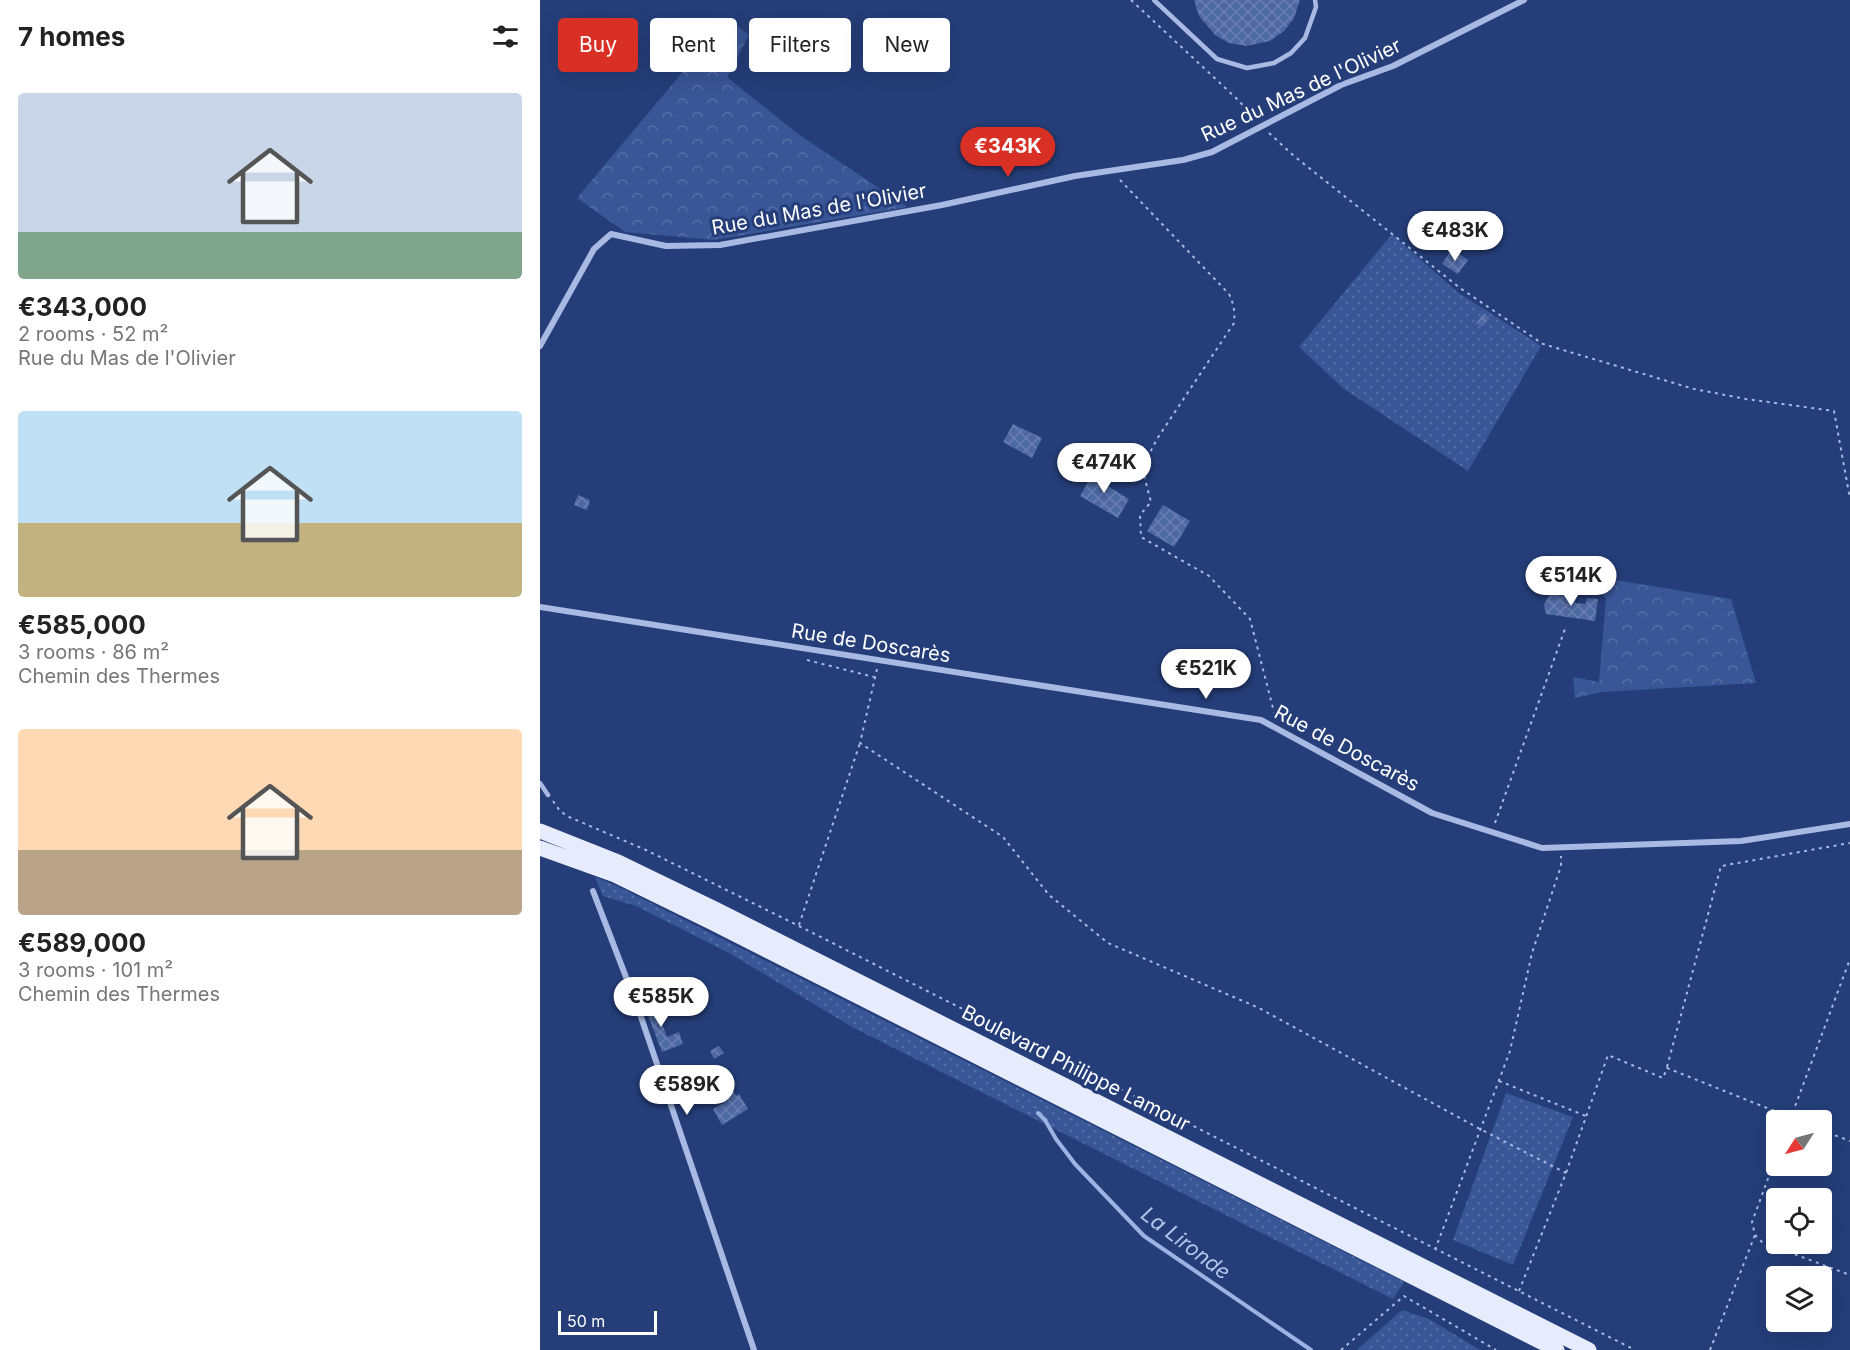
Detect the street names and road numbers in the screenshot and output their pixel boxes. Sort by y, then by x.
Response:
street label: Rue du Mas de l'Olivier [1197,33,1405,147]
street label: Rue du Mas de l'Olivier [710,178,929,240]
street label: Rue de Doscarès [790,619,952,667]
street label: Rue de Doscarès [1270,700,1424,796]
street label: Boulevard Philippe Lamour [958,1000,1194,1136]

